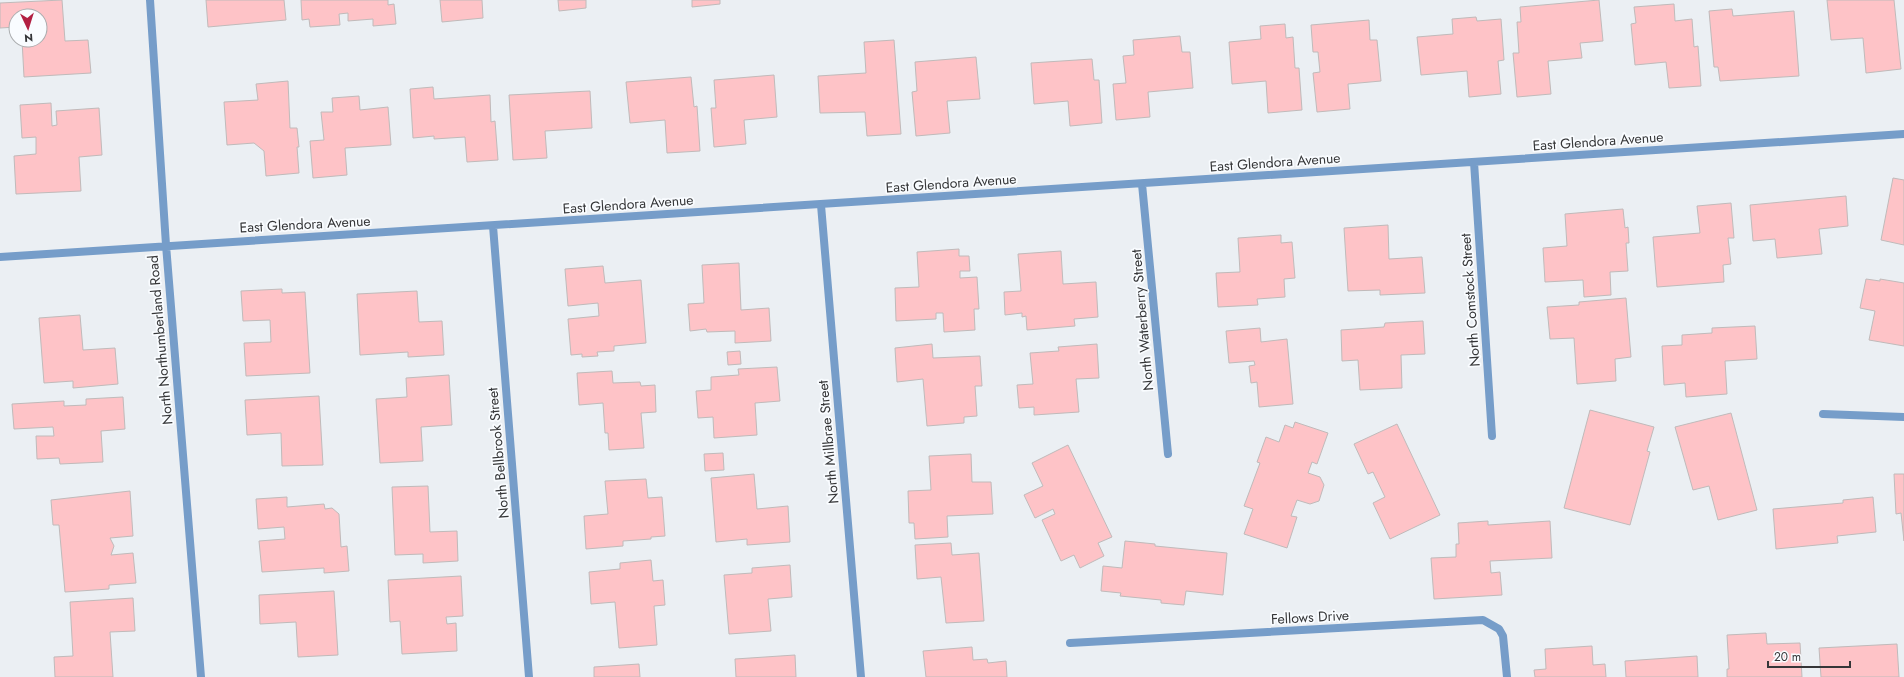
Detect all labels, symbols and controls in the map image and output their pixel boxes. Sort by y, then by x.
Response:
north arrow [8,8,48,48]
text: N [24,30,34,46]
street label: East Glendora Avenue [1532,126,1664,156]
street label: East Glendora Avenue [1209,147,1341,177]
street label: East Glendora Avenue [885,168,1017,198]
street label: East Glendora Avenue [562,189,694,219]
street label: East Glendora Avenue [239,211,371,237]
street label: North Comstock Street [1455,232,1485,367]
street label: North Waterberry Street [1126,248,1158,391]
street label: North Northumberland Road [143,254,177,426]
street label: North Millbrae Street [813,379,843,505]
street label: North Bellbrook Street [482,386,514,519]
street label: Fellows Drive [1270,605,1350,629]
scale bar [1768,643,1850,669]
text: 20 m [1774,648,1801,666]

